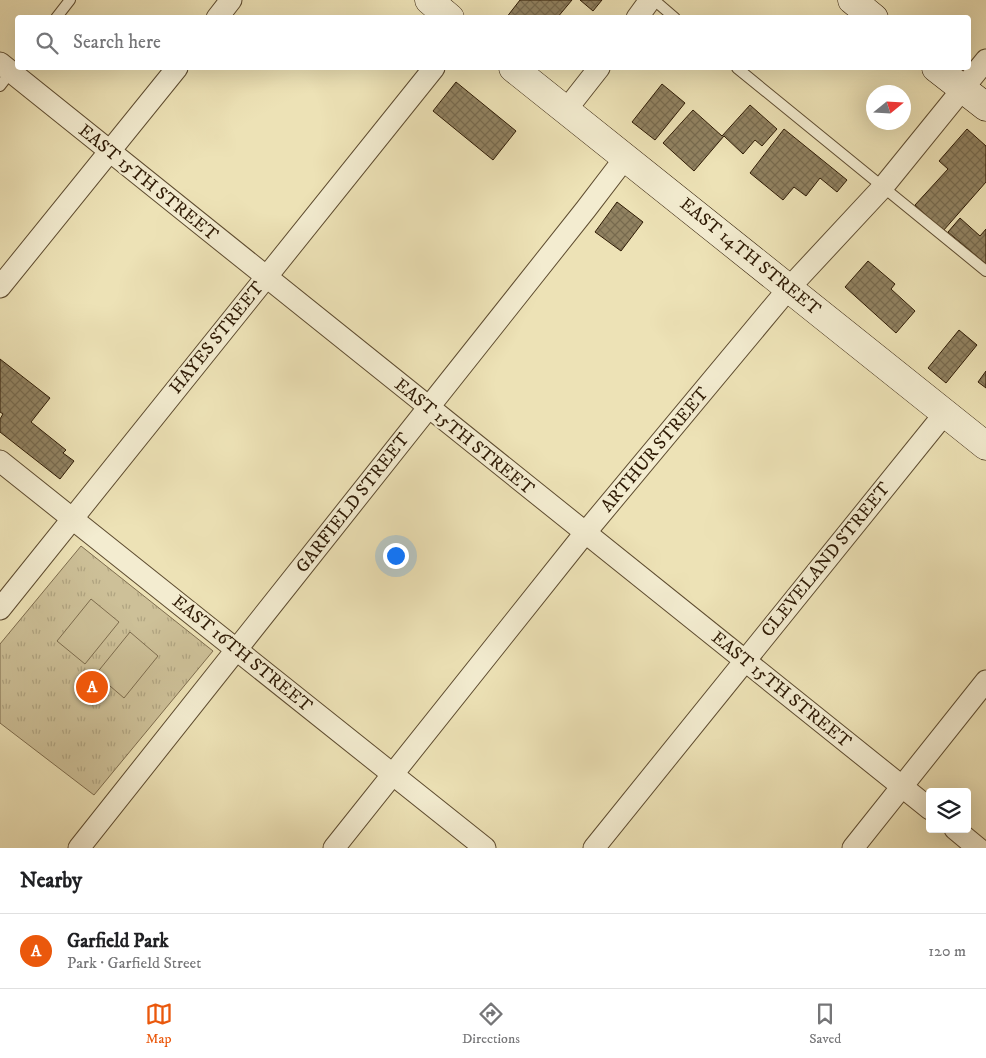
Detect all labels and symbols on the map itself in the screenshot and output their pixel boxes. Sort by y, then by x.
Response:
north arrow [866,85,911,130]
street label: EAST 15TH STREET [74,120,223,246]
street label: EAST 14TH STREET [675,193,825,321]
street label: HAYES STREET [165,277,269,399]
street label: EAST 15TH STREET [390,374,539,500]
street label: ARTHUR STREET [596,383,714,517]
street label: GARFIELD STREET [291,428,415,577]
street label: CLEVELAND STREET [757,478,895,642]
your location [383,543,409,569]
street label: EAST 16TH STREET [168,591,317,717]
street label: EAST 15TH STREET [707,627,856,753]
pin: A [76,668,108,706]

